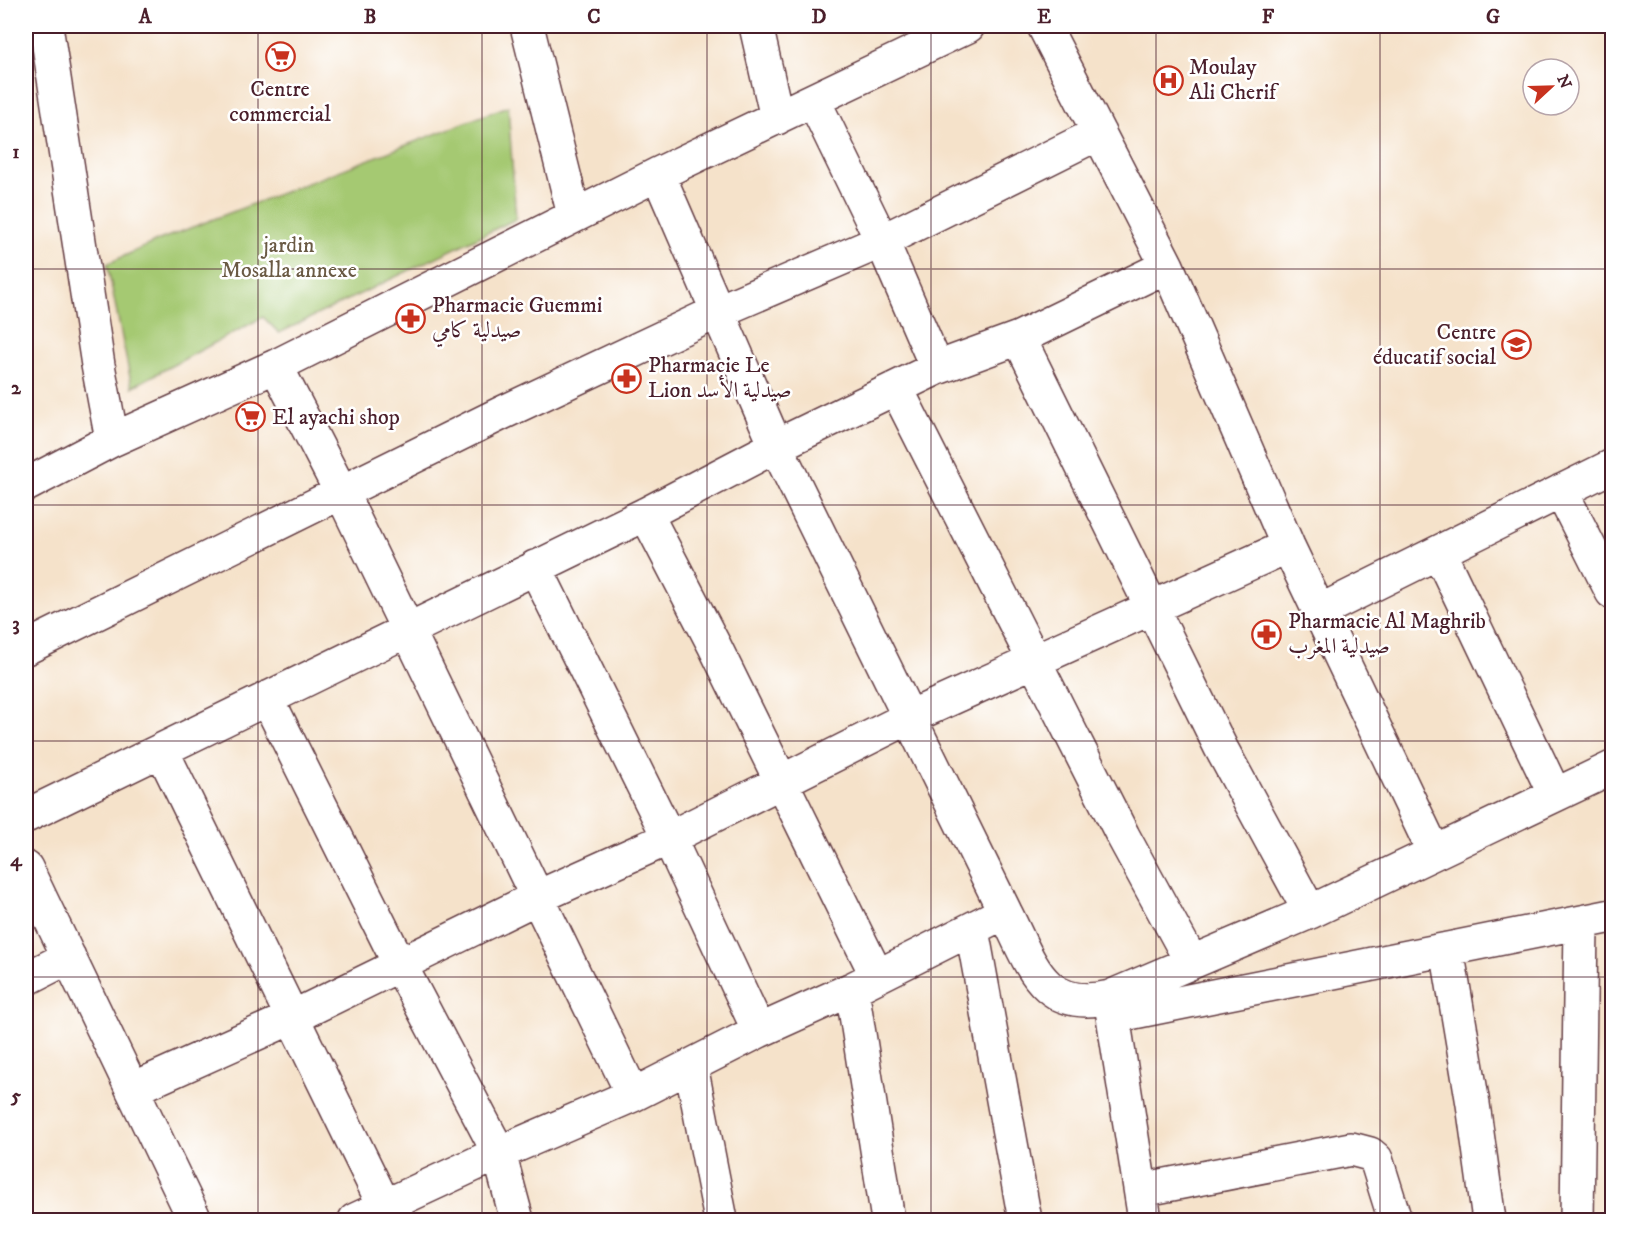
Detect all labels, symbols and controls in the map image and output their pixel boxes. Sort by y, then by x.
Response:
text: A [138,5,153,30]
text: B [364,5,376,30]
text: C [587,5,601,30]
text: D [812,5,827,30]
text: E [1037,5,1051,30]
text: F [1262,5,1275,30]
text: G [1486,5,1500,30]
supermarket icon: Centre commercial [264,41,296,73]
place label: Moulay Ali Cherif [1189,54,1280,106]
north arrow [1521,57,1581,117]
hospital icon: Moulay Ali Cherif [1152,64,1184,96]
text: N [1552,72,1576,92]
place label: Centre commercial [229,76,331,128]
text: 1 [12,140,20,165]
park label: jardin Mosalla annexe [221,232,357,284]
place label: Pharmacie Guemmi صيدلية كامي [432,292,603,348]
pharmacy icon: Pharmacie Guemmi صيدلية كامي [395,302,427,334]
place label: Centre éducatif social [1373,319,1496,371]
school or university icon: Centre éducatif social [1501,329,1533,361]
place label: Pharmacie Le Lion صيدلية الأسد [648,352,792,404]
pharmacy icon: Pharmacie Le Lion صيدلية الأسد [611,362,643,394]
text: 2 [11,376,22,401]
supermarket icon: El ayachi shop [235,401,267,433]
place label: El ayachi shop [272,404,400,431]
place label: Pharmacie Al Maghrib صيدلية المغرب [1288,608,1486,660]
text: 3 [12,612,20,637]
pharmacy icon: Pharmacie Al Maghrib صيدلية المغرب [1251,618,1283,650]
text: 4 [10,848,23,873]
text: 5 [10,1084,21,1109]

